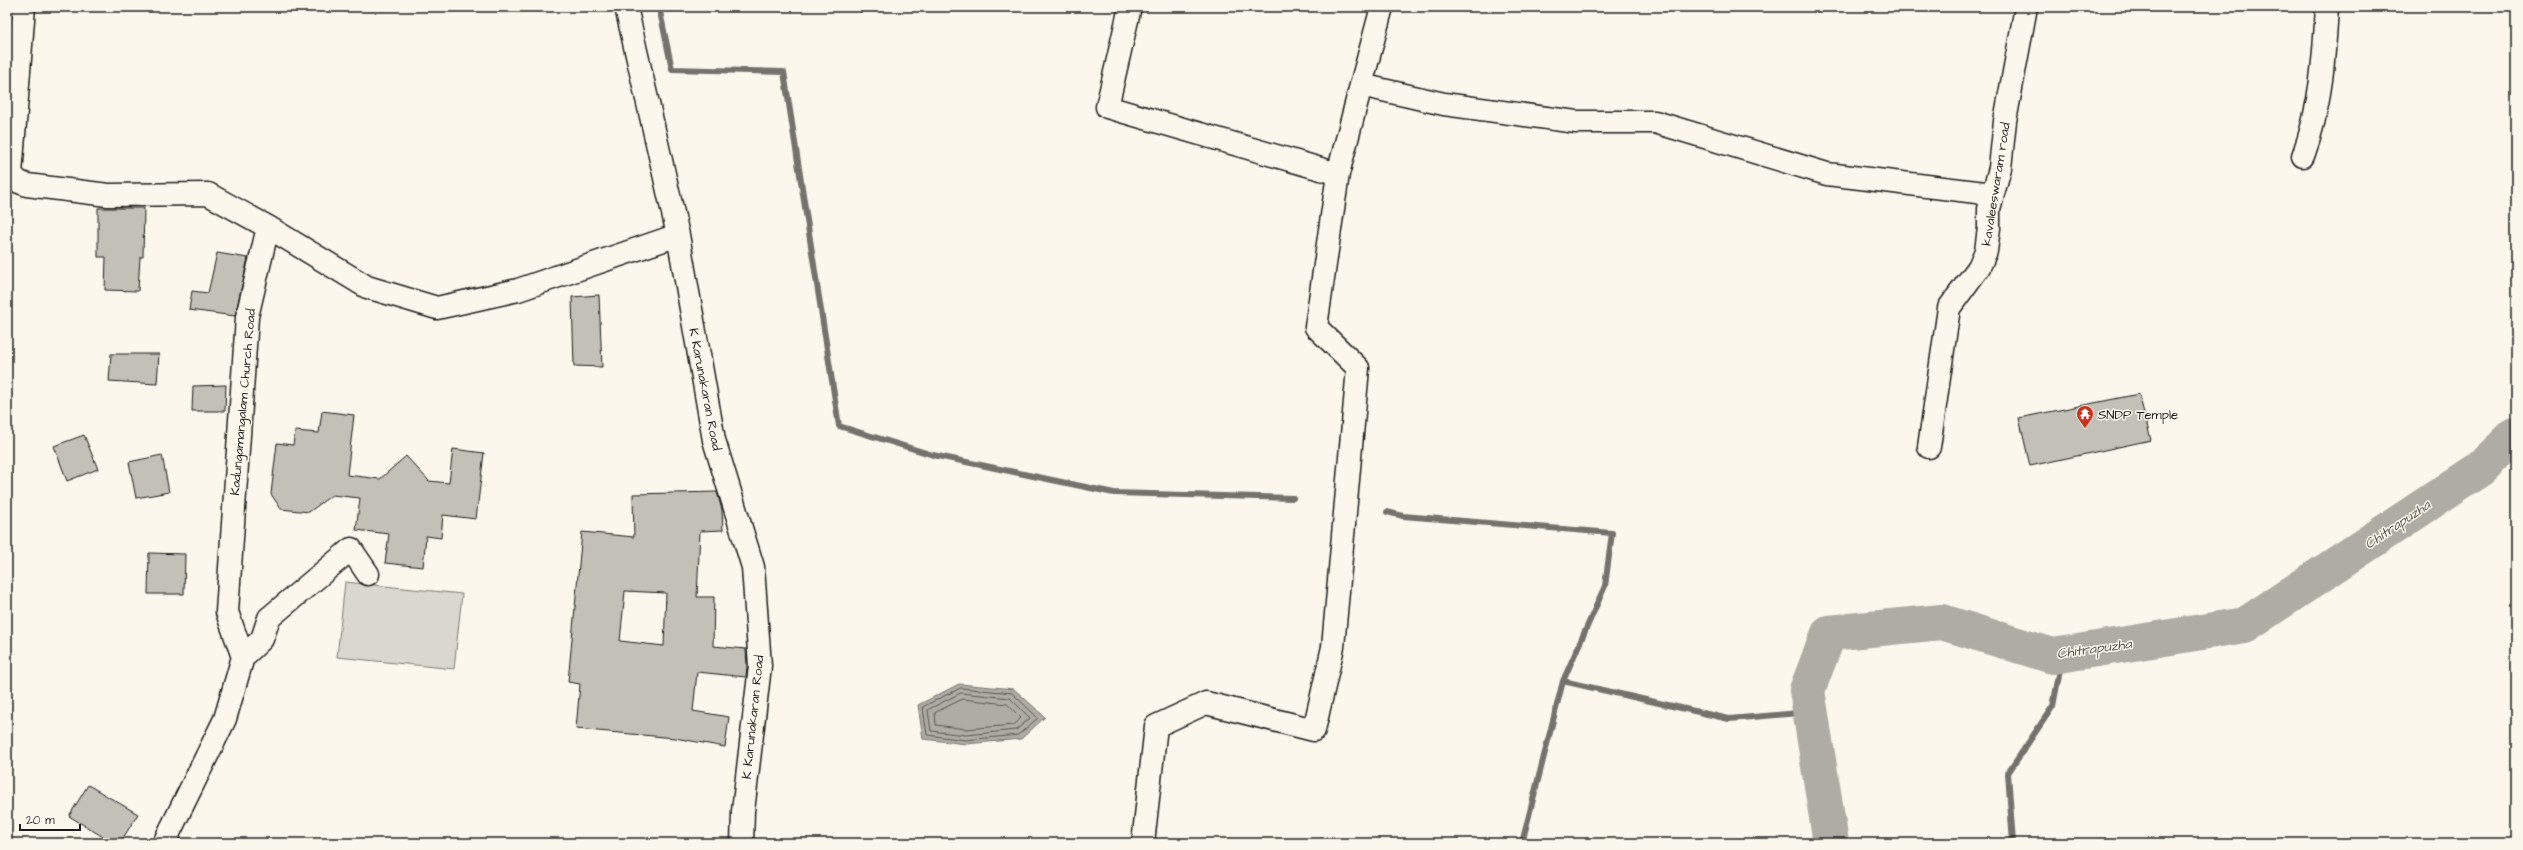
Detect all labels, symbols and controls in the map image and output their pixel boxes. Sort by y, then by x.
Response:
street label: kavaleeswaram road [1977,121,2015,247]
street label: Kadungamangalam Church Road [226,308,261,496]
street label: K Karunakaran Road [684,326,726,452]
temple icon: SNDP Temple [2075,404,2095,429]
place label: SNDP Temple [2098,406,2178,424]
water label: Chitrapuzha [2361,495,2435,554]
water label: Chitrapuzha [2055,634,2134,664]
street label: K Karunakaran Road [738,654,768,780]
scale bar [20,806,80,832]
text: 20 m [26,812,55,829]

